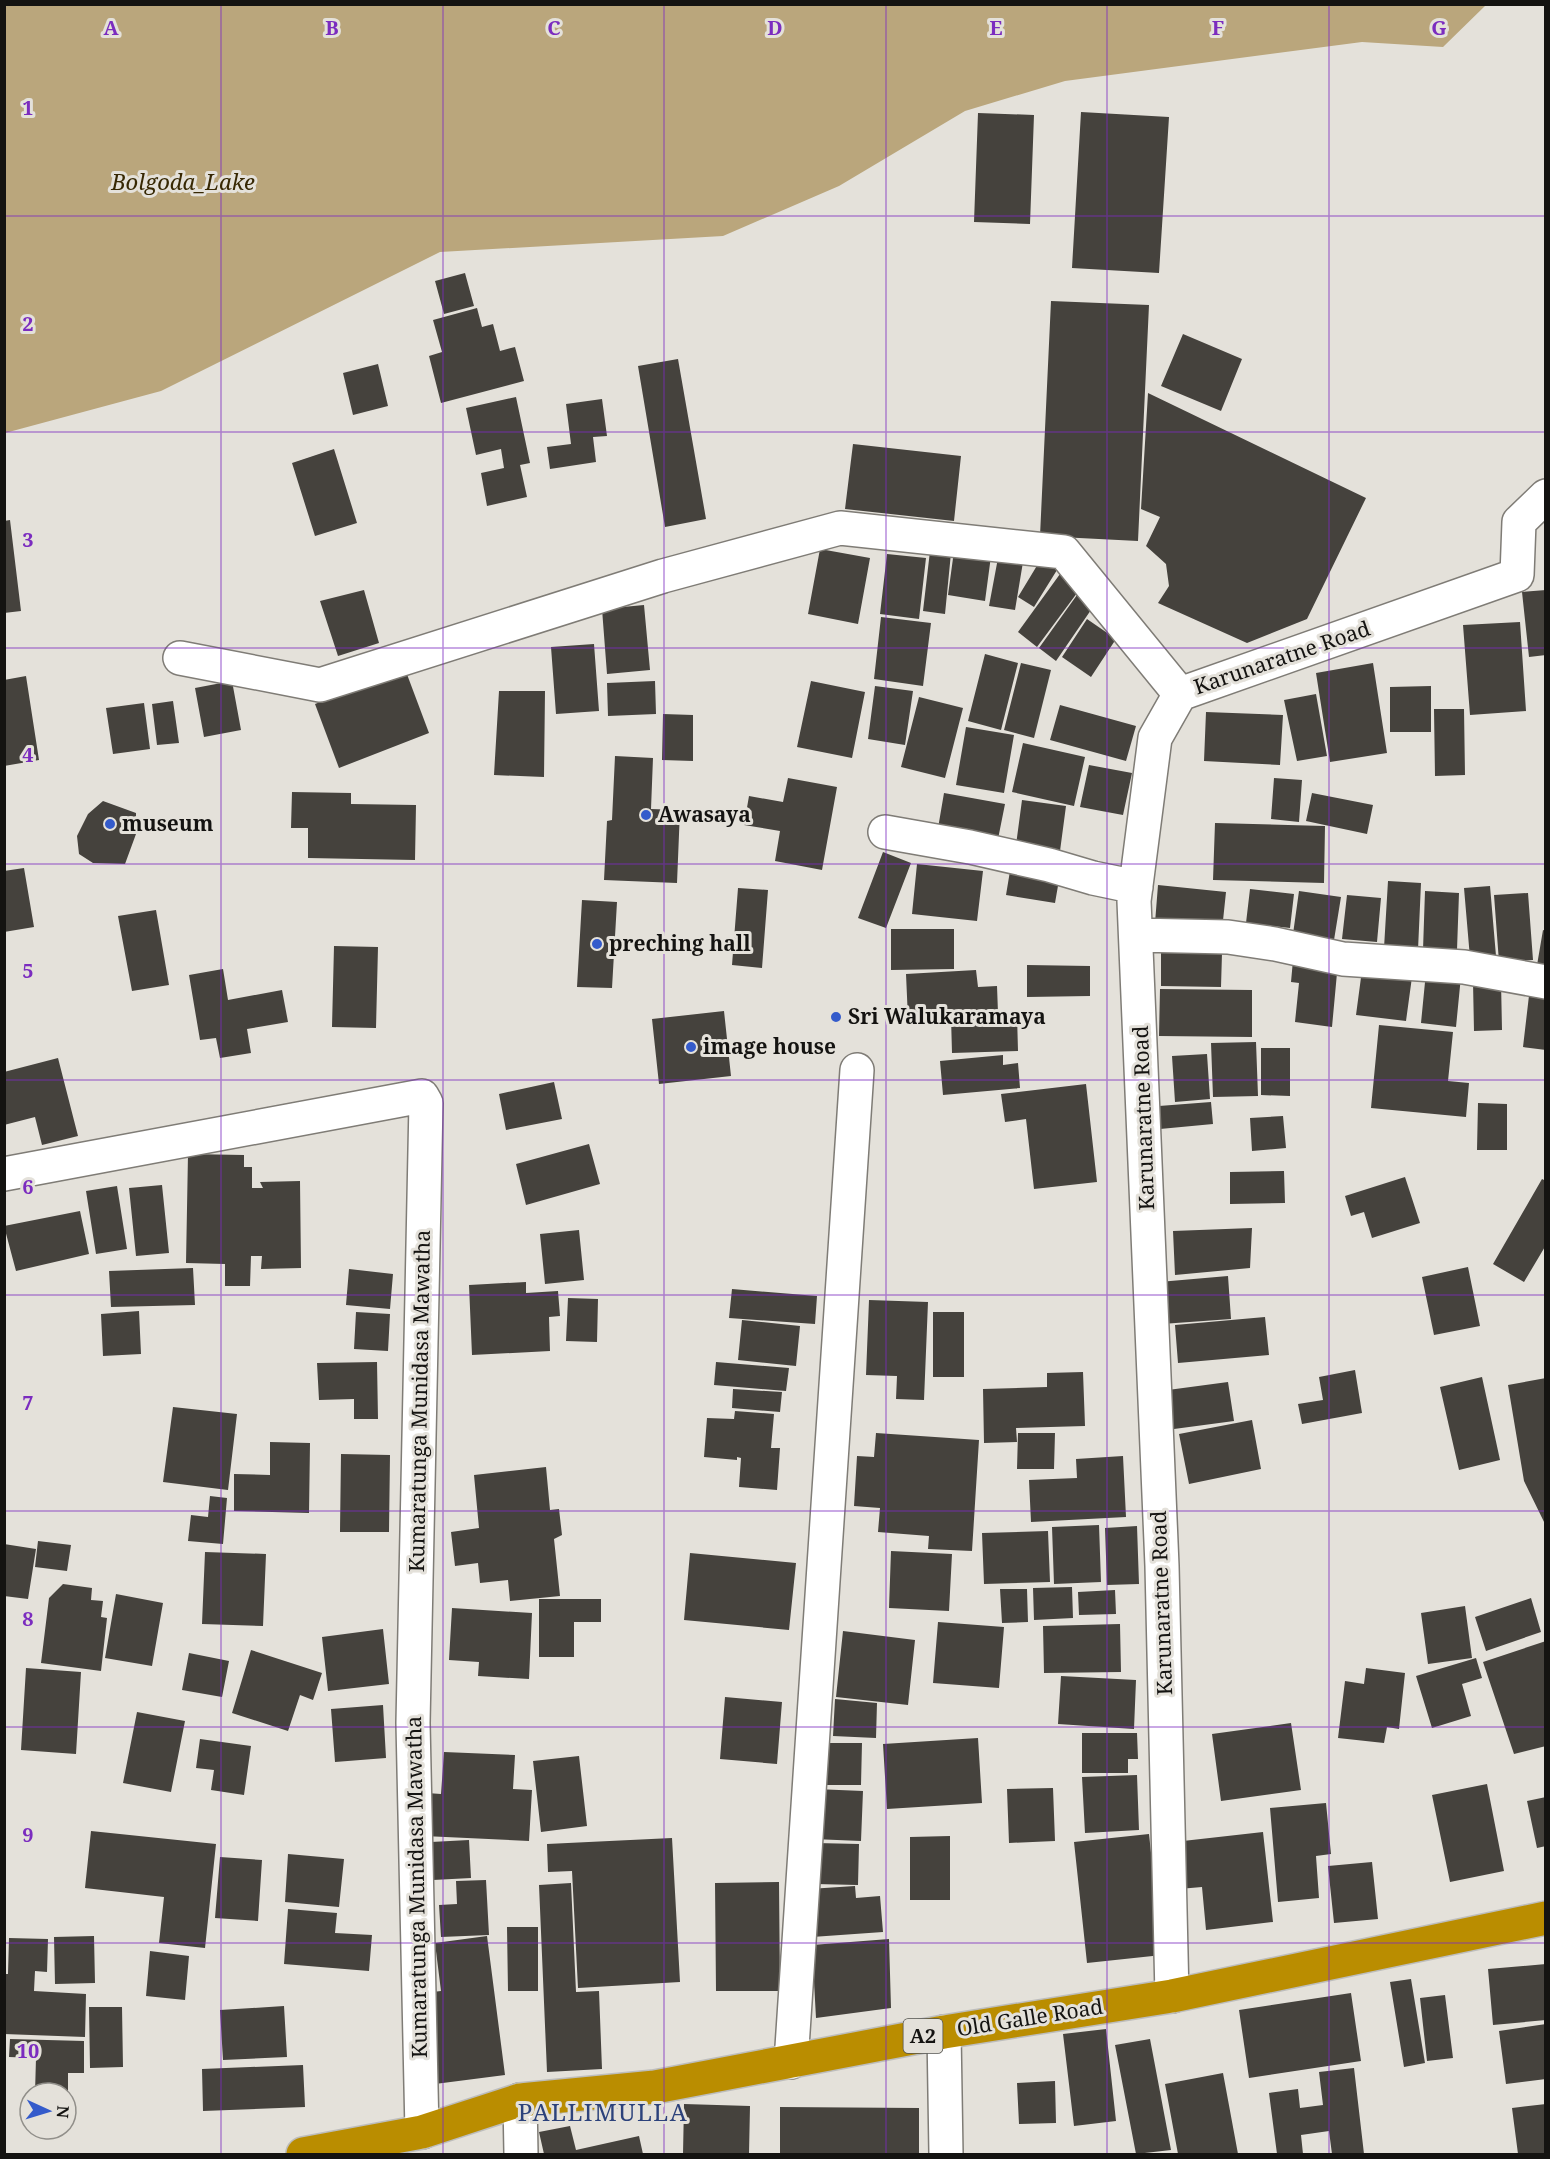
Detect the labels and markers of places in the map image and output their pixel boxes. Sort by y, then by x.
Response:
place label: Awasaya [658,800,751,828]
marker: Awasaya [639,808,653,822]
place label: museum [122,809,214,837]
marker: museum [103,817,117,831]
place label: preching hall [609,929,751,957]
marker: preching hall [590,937,604,951]
place label: Sri Walukaramaya [848,1002,1046,1030]
marker: Sri Walukaramaya [829,1010,843,1024]
place label: image house [703,1032,836,1060]
marker: image house [684,1040,698,1054]

